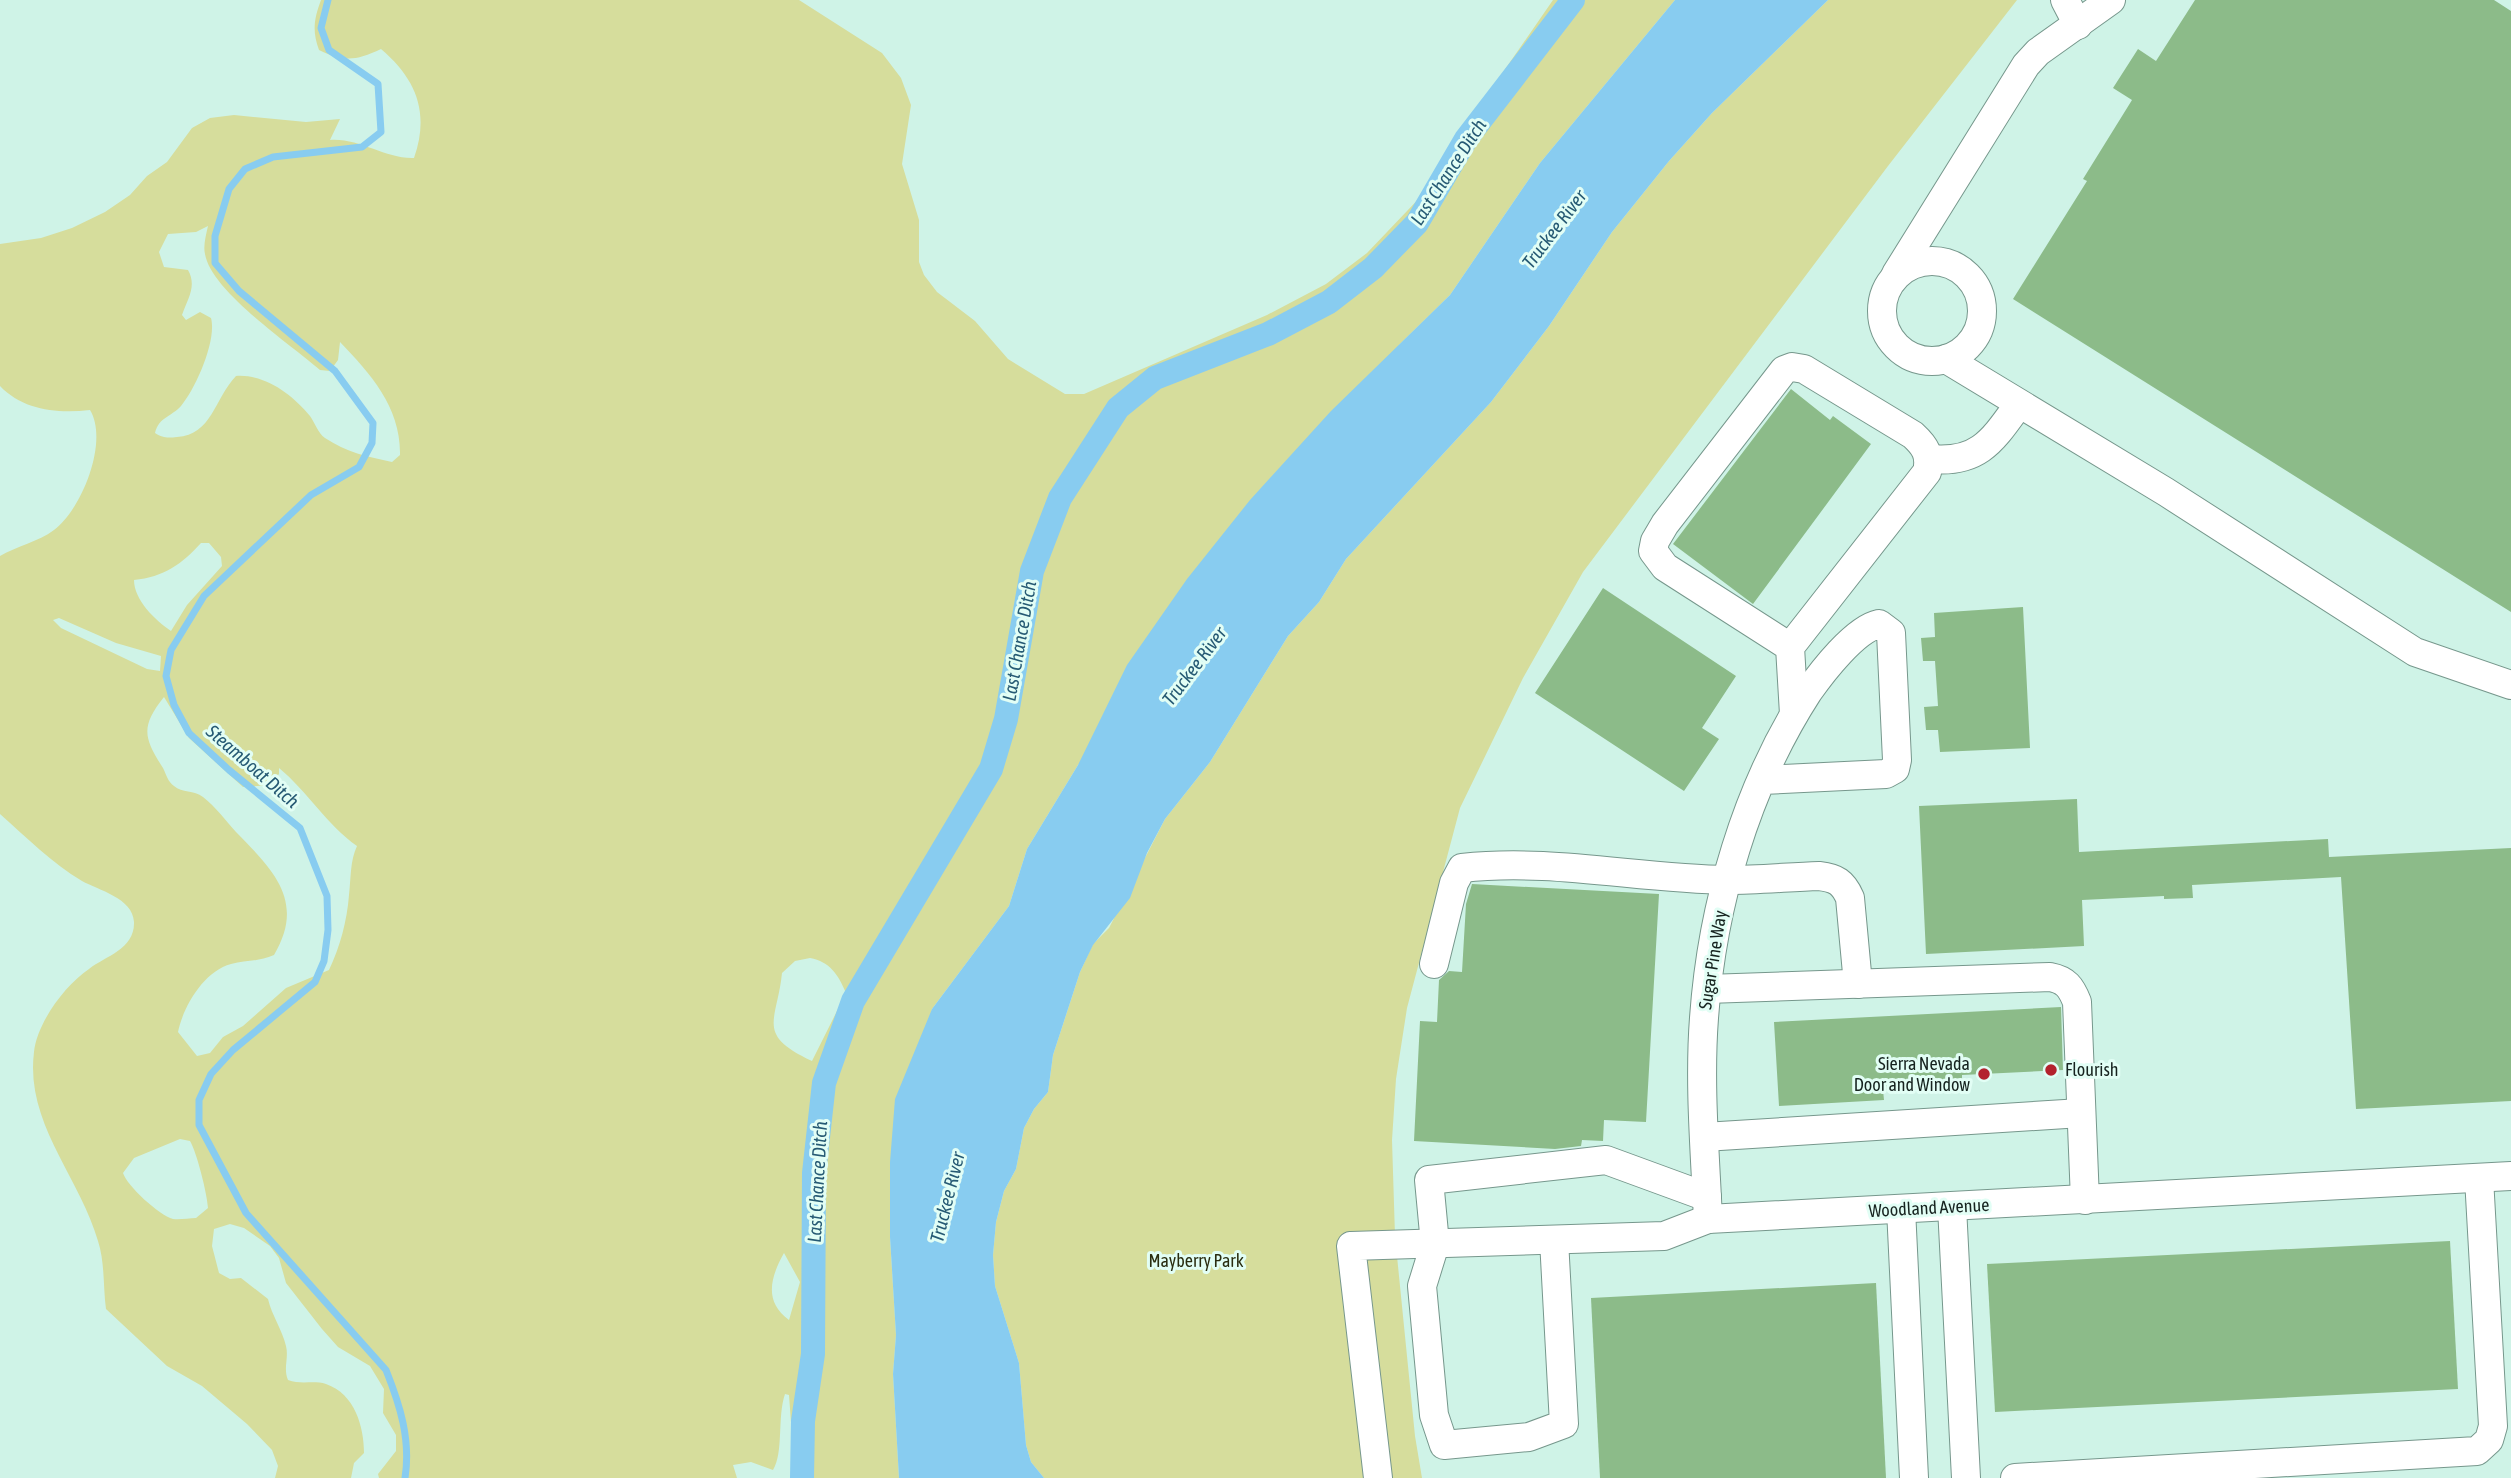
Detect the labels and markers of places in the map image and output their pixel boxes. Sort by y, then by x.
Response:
place label: Sierra Nevada Door and Window [1854,1053,1970,1095]
place label: Flourish [2065,1059,2119,1080]
marker: Flourish [2043,1062,2059,1078]
marker: Sierra Nevada Door and Window [1976,1066,1992,1082]

